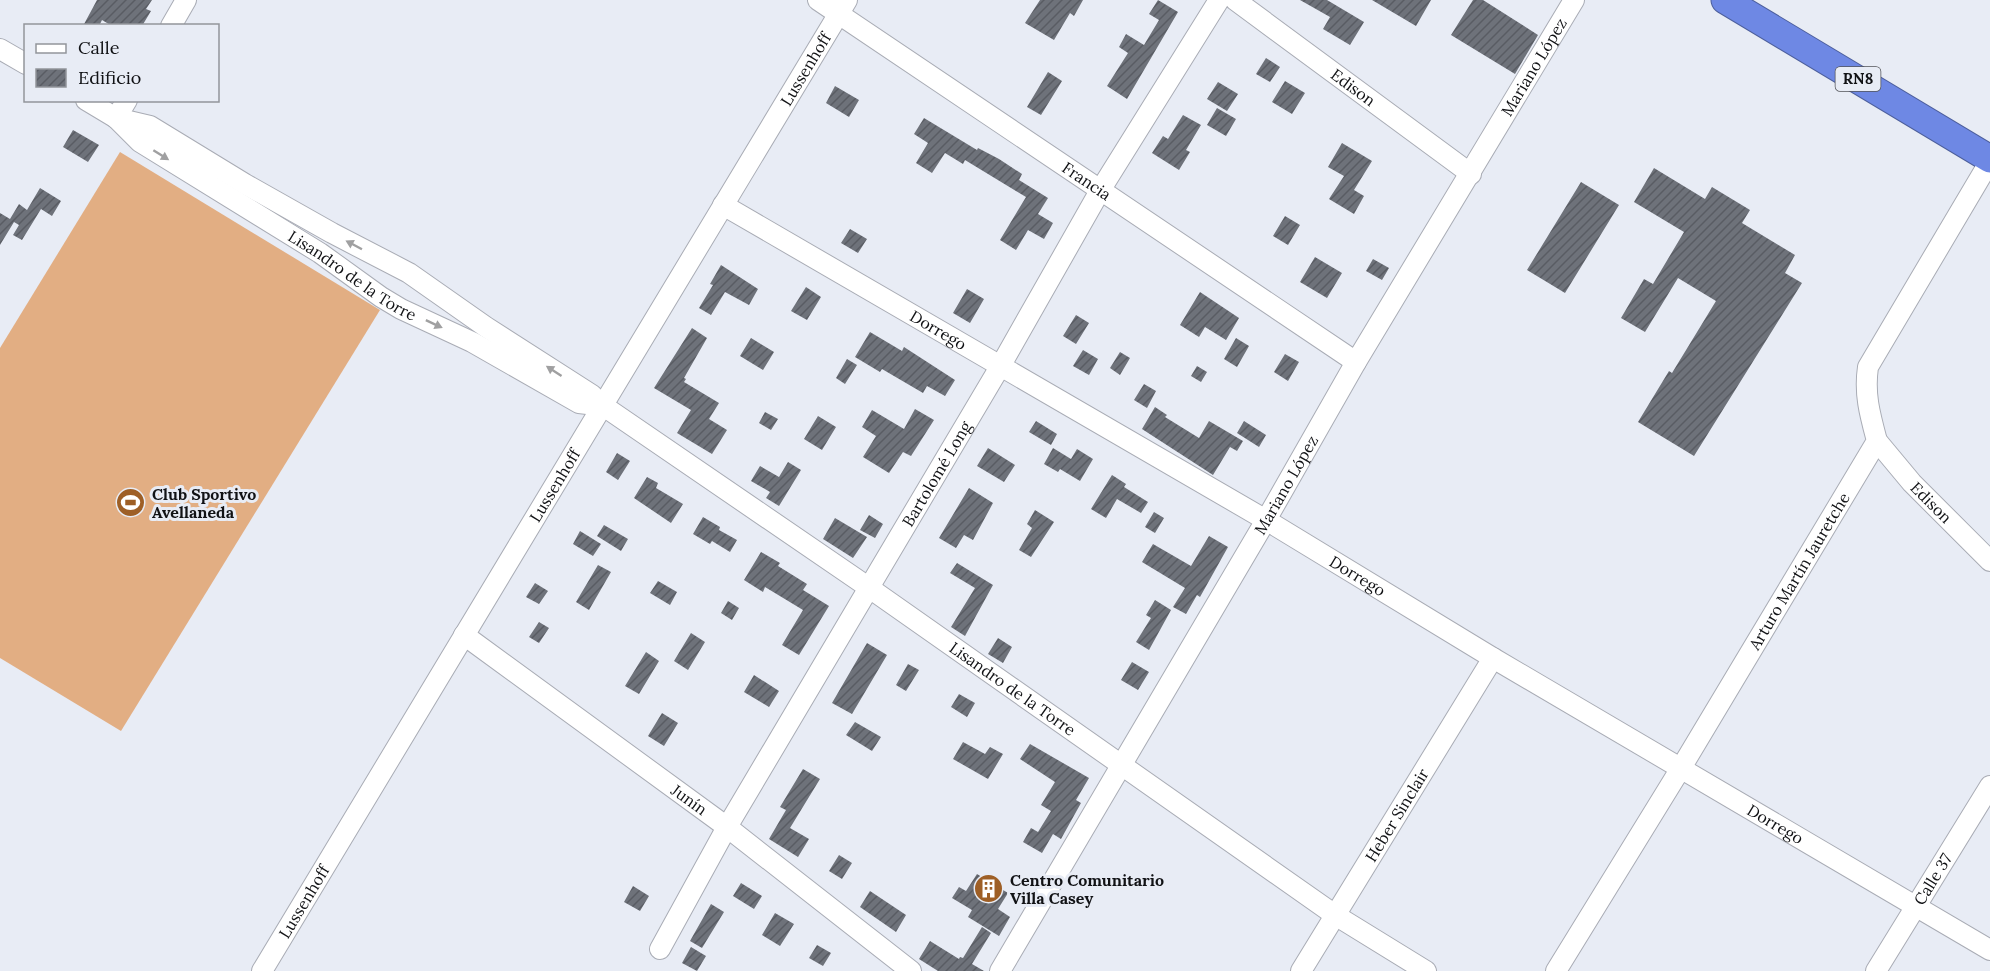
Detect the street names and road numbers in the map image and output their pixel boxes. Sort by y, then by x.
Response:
street label: Mariano López [1497,14,1571,120]
street label: Lussenhoff [776,27,836,109]
street label: Edison [1327,64,1380,110]
road number: RN8 [1836,67,1880,91]
street label: Francia [1059,157,1115,204]
street label: Lisandro de la Torre [285,226,420,325]
street label: Dorrego [907,306,970,354]
street label: Bartolomé Long [898,416,976,530]
street label: Mariano López [1250,432,1322,538]
street label: Lussenhoff [525,444,585,526]
street label: Edison [1906,477,1956,527]
street label: Arturo Martín Jauretche [1744,489,1854,654]
street label: Dorrego [1326,551,1389,600]
street label: Lisandro de la Torre [946,637,1080,740]
street label: Heber Sinclair [1361,765,1433,865]
street label: Junín [667,779,711,819]
street label: Dorrego [1744,800,1807,848]
street label: Calle 37 [1909,849,1956,909]
street label: Lussenhoff [274,860,334,942]

